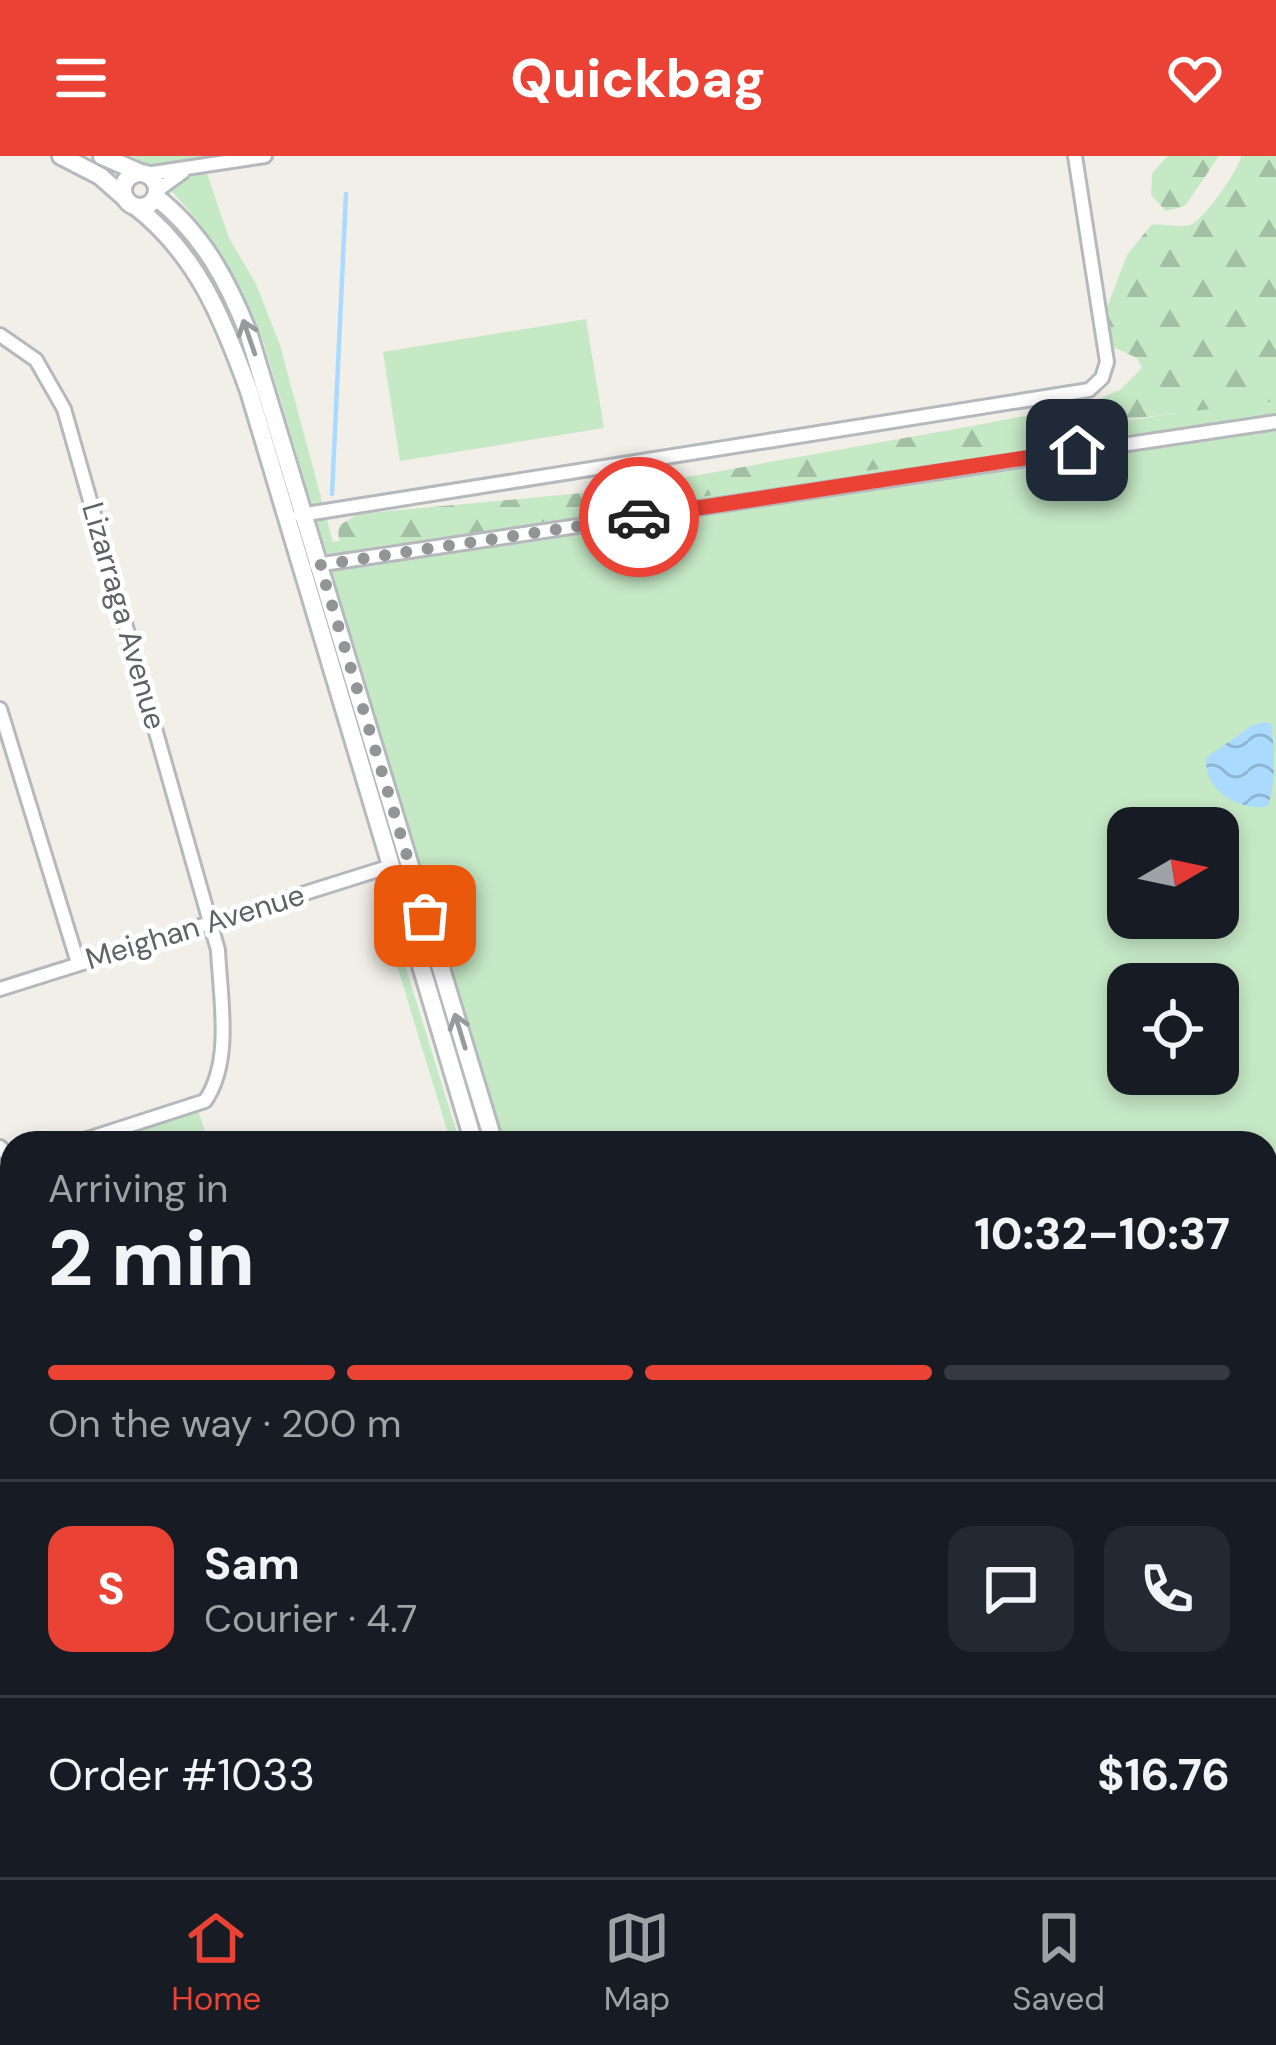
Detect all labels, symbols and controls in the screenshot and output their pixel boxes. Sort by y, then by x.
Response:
text: Quickbag [510,43,766,114]
icon: menu [48,45,114,111]
icon: heart [1162,45,1228,111]
one-way arrow [237,319,258,356]
pin [1026,399,1128,501]
icon: home [1044,417,1110,483]
courier [579,457,699,577]
icon: car [606,484,672,550]
street label: Lizarraga Avenue [73,498,176,734]
north arrow [1107,807,1239,939]
map controls [1107,807,1239,1095]
pin [374,865,476,967]
street label: Meighan Avenue [81,875,309,978]
icon: bag [392,883,458,949]
button: locate [1107,963,1239,1095]
one-way arrow [448,1013,470,1051]
text: Arriving in [48,1163,228,1214]
text: 10:32–10:37 [974,1204,1230,1263]
text: 2 min [48,1208,255,1309]
text: On the way · 200 m [48,1398,402,1449]
button: chat [948,1526,1074,1652]
button: phone [1104,1526,1230,1652]
text: Sam [204,1534,300,1593]
text: S [97,1559,125,1618]
text: Courier · 4.7 [204,1593,417,1644]
text: Order #1033 [48,1745,315,1804]
text: $16.76 [1097,1745,1230,1804]
tab: Home [171,1905,261,2020]
tab: Map [604,1905,670,2020]
tab: Saved [1012,1905,1105,2020]

